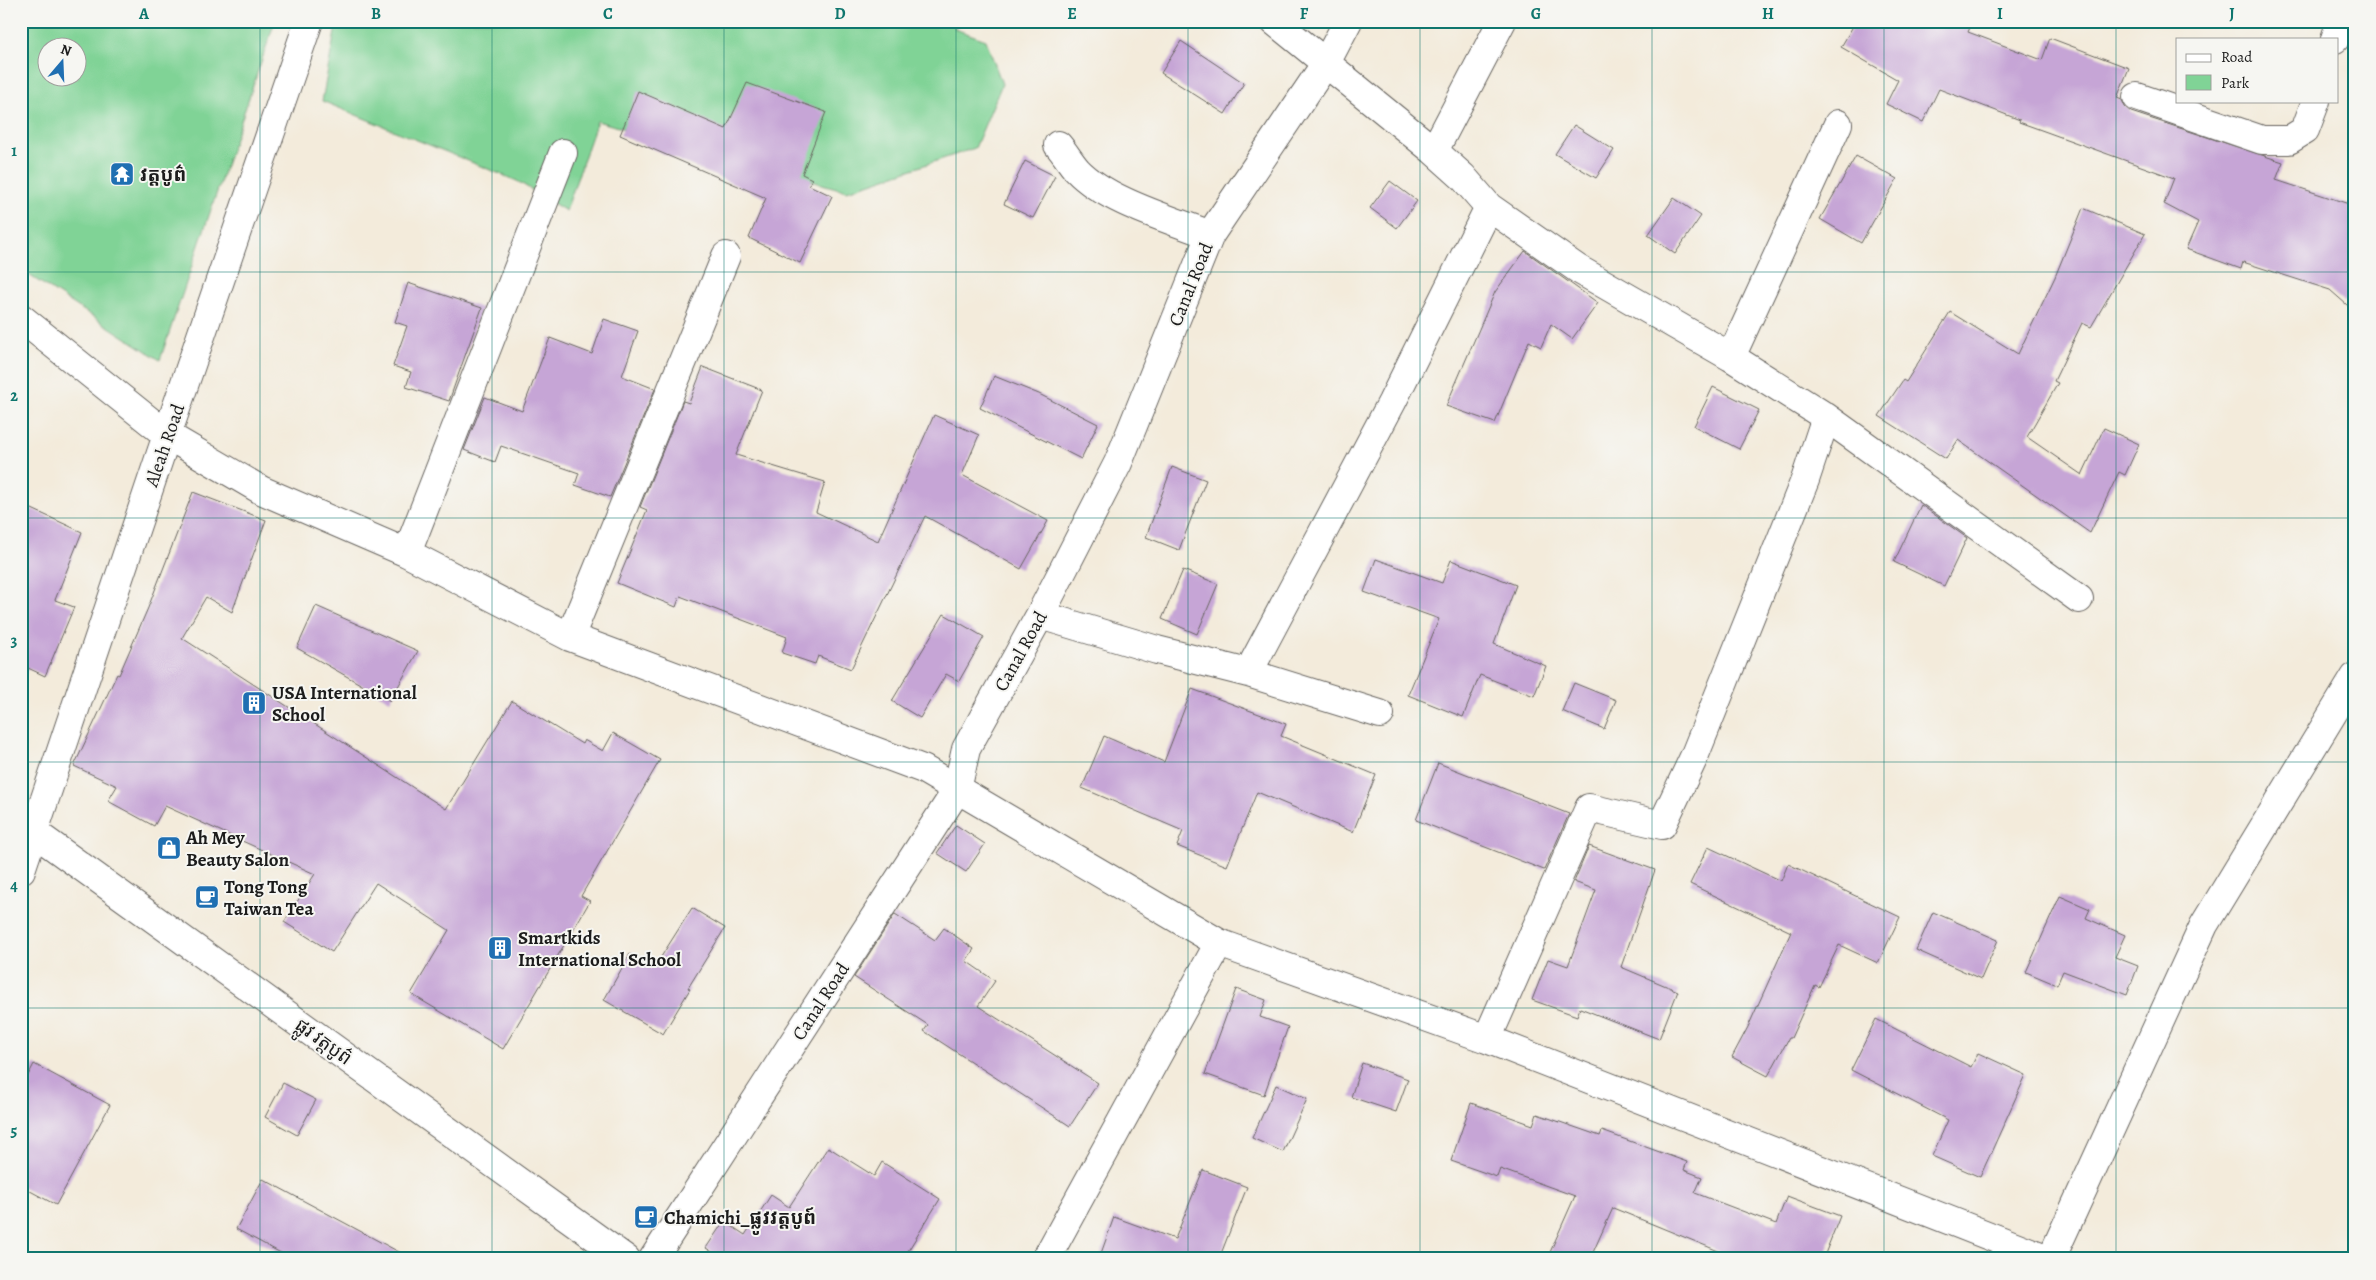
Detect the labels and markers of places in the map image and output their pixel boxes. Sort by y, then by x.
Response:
temple icon: វត្តបូព៌ [109,161,135,187]
place label: វត្តបូព៌ [140,162,186,188]
place label: USA International School [272,680,417,728]
building icon: USA International School [241,690,267,716]
place label: Ah Mey Beauty Salon [185,825,289,873]
shop icon: Ah Mey Beauty Salon [156,835,182,861]
place label: Tong Tong Taiwan Tea [224,874,314,922]
cafe icon: Tong Tong Taiwan Tea [194,884,220,910]
place label: Smartkids International School [518,925,681,973]
building icon: Smartkids International School [487,935,513,961]
cafe icon: Chamichi_ផ្លូវវត្តបូព៍ [633,1204,659,1230]
place label: Chamichi_ផ្លូវវត្តបូព៍ [664,1205,816,1235]

